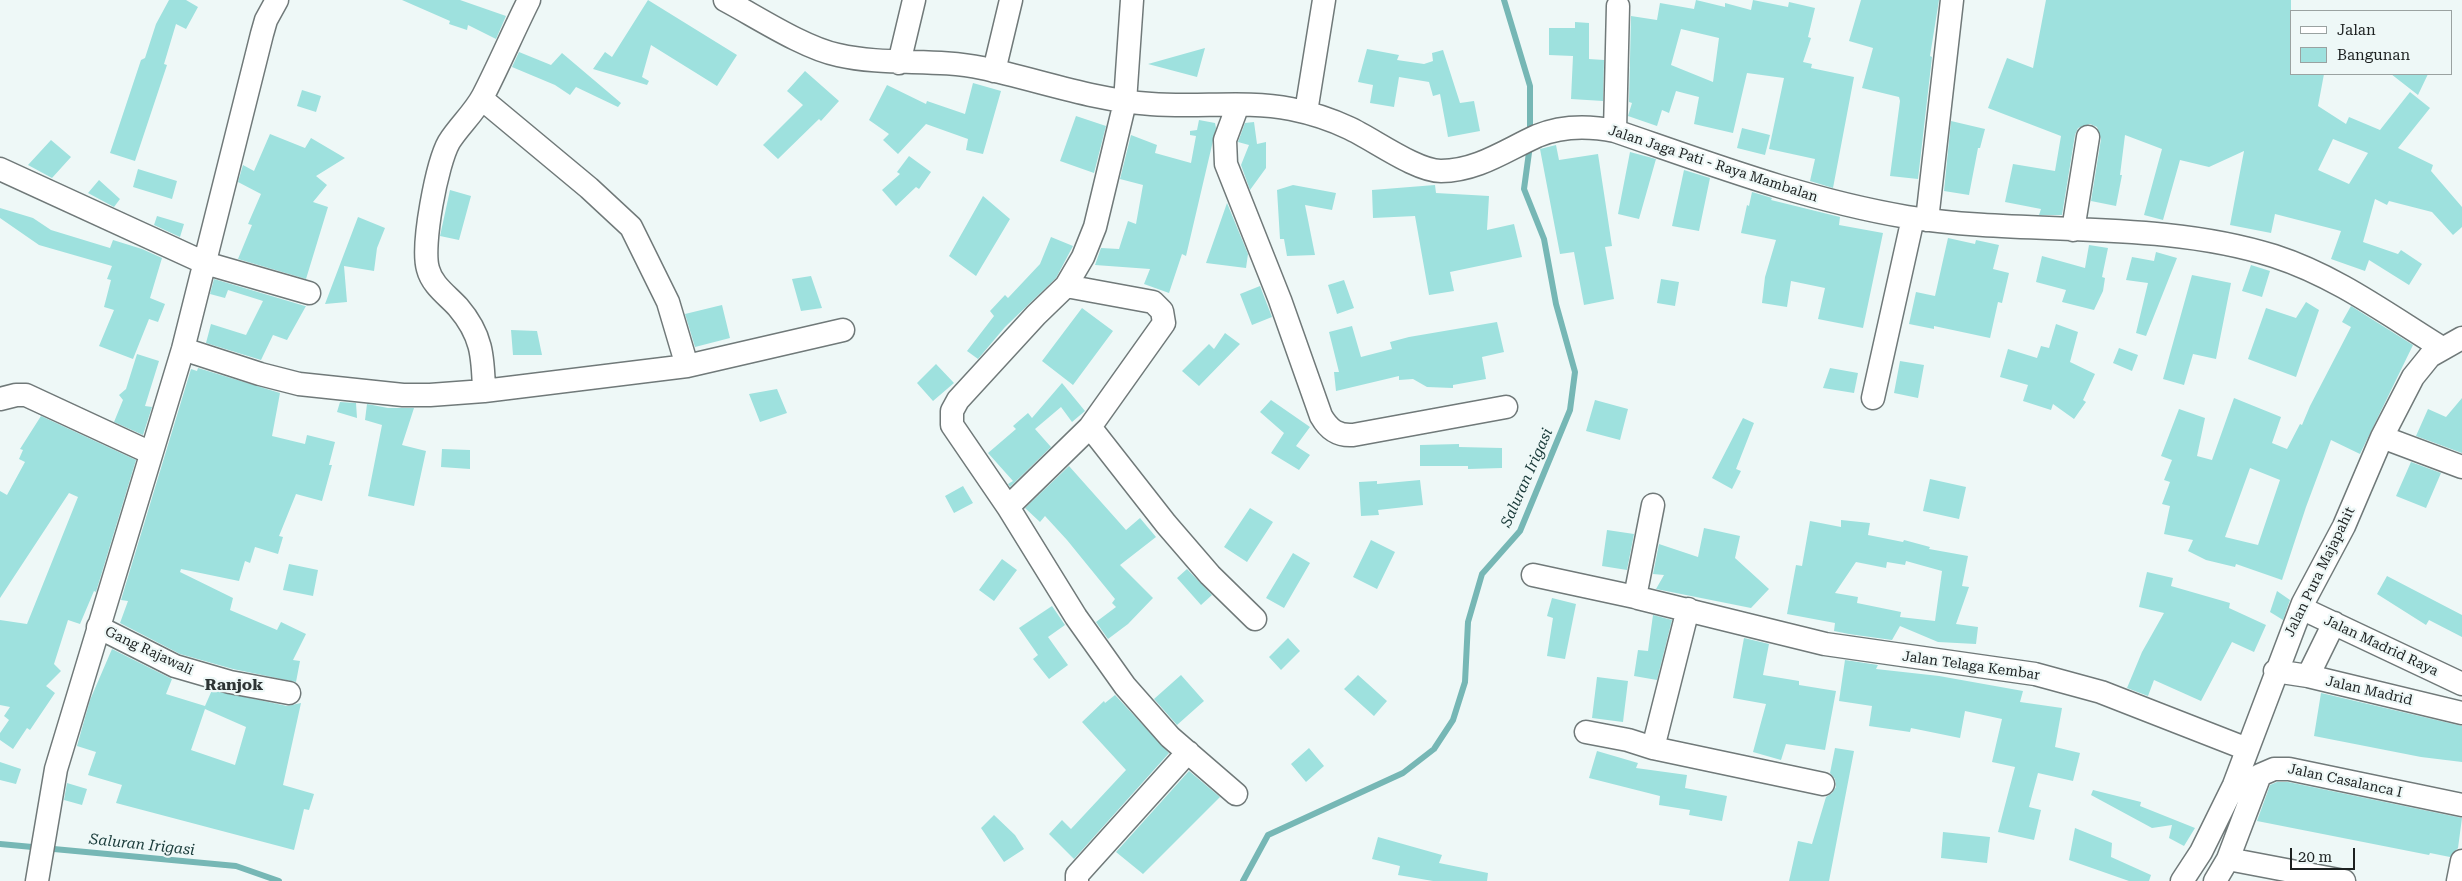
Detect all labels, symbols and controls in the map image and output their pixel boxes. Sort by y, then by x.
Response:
legend [2290,10,2452,75]
text: Jalan [2337,21,2376,39]
text: Bangunan [2337,46,2410,64]
street label: Jalan Jaga Pati - Raya Mambalan [1606,122,1820,206]
water label: Saluran Irigasi [1497,426,1557,530]
street label: Jalan Pura Majapahit [2281,504,2359,640]
street label: Jalan Madrid Raya [2321,612,2441,680]
street label: Gang Rajawali [102,623,196,679]
street label: Jalan Telaga Kembar [1901,648,2041,684]
street label: Jalan Madrid [2324,673,2414,709]
district label: Ranjok [205,675,263,695]
street label: Jalan Casalanca I [2286,761,2404,801]
water label: Saluran Irigasi [88,831,196,859]
scale bar [2292,838,2357,870]
text: 20 m [2298,848,2332,866]

